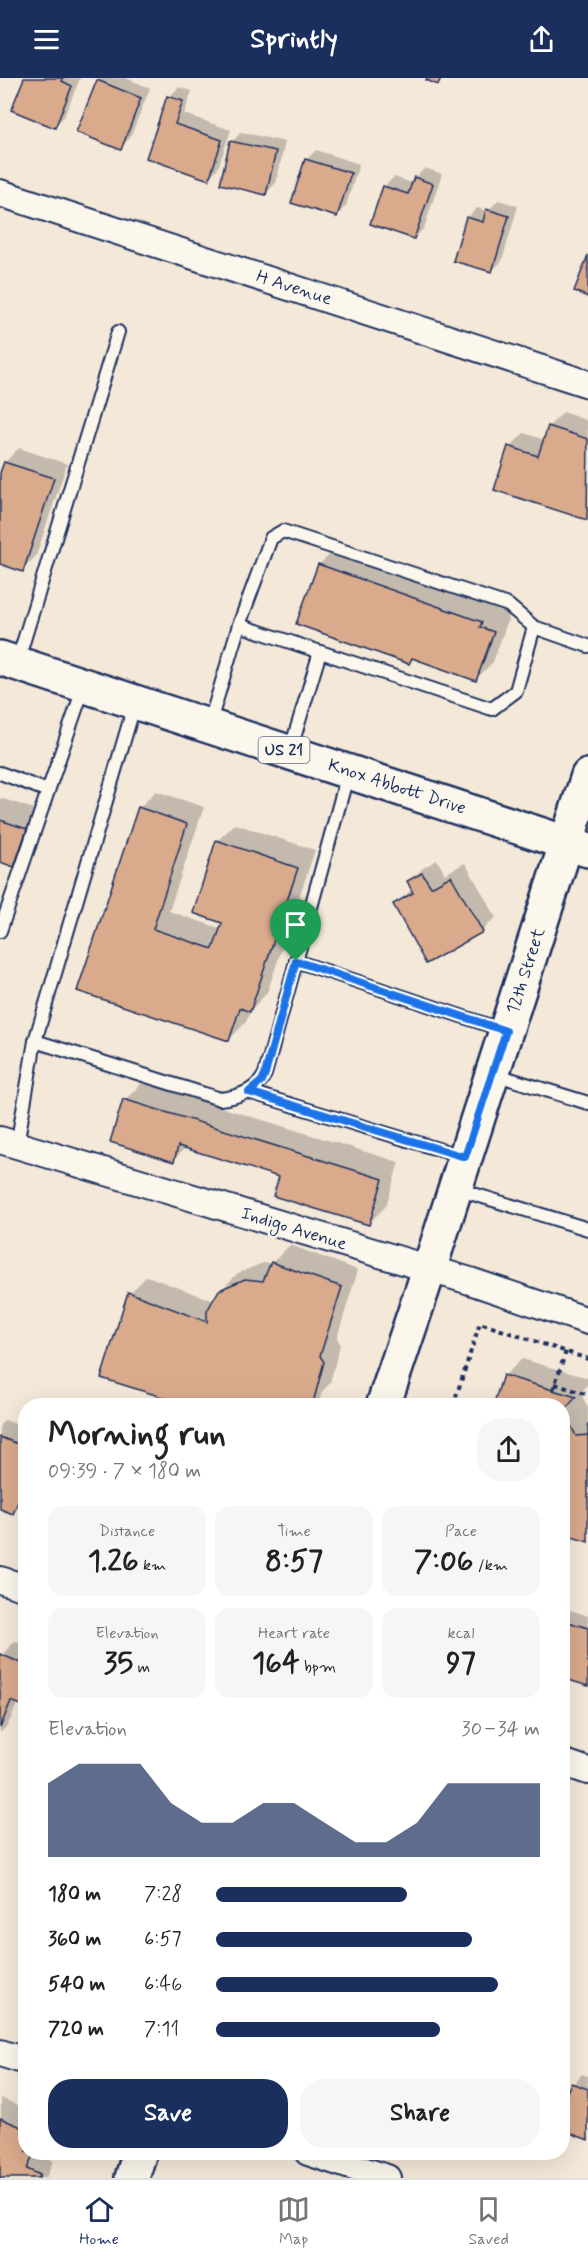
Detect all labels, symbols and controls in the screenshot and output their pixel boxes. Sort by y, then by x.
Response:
text: Sprintly [250,22,338,57]
icon: menu [30,23,63,56]
icon: share [525,23,558,56]
street label: H Avenue [253,265,335,312]
road number: US 21 [258,737,310,763]
street label: Knox Abbott Drive [325,753,469,821]
pin [270,899,321,961]
icon: arrive [279,908,312,941]
street label: 12th Street [501,925,551,1017]
street label: Indigo Avenue [238,1202,350,1257]
text: Morning run [48,1413,226,1457]
button: share [477,1418,540,1481]
text: 09:39 · 7 × 180 m [48,1458,201,1485]
text: Distance [99,1521,155,1542]
text: Time [277,1521,311,1542]
text: Pace [445,1521,477,1542]
text: 1.26 [88,1542,139,1581]
text: 8:57 [265,1542,323,1581]
text: 7:06 [414,1542,473,1581]
text: km [139,1555,166,1576]
text: /km [473,1555,508,1576]
text: Elevation [96,1623,159,1644]
text: Heart rate [258,1623,330,1644]
text: kcal [448,1623,474,1644]
text: 35 [104,1644,133,1683]
text: 164 [252,1644,300,1683]
text: 97 [446,1644,476,1683]
text: m [133,1657,150,1678]
text: bpm [300,1657,336,1678]
text: Elevation [48,1716,127,1743]
text: 30–34 m [462,1716,540,1743]
text: 180 m [48,1881,101,1908]
text: 7:28 [144,1881,182,1908]
text: 360 m [48,1926,101,1953]
text: 6:57 [144,1926,182,1953]
text: 540 m [48,1971,105,1998]
text: 6:46 [144,1971,182,1998]
text: 720 m [48,2016,104,2043]
text: 7:11 [144,2016,179,2043]
button: Save [48,2079,288,2148]
button: Share [300,2079,540,2148]
tab: Home [79,2193,119,2250]
tab: Map [277,2193,310,2250]
tab: Saved [468,2193,509,2250]

